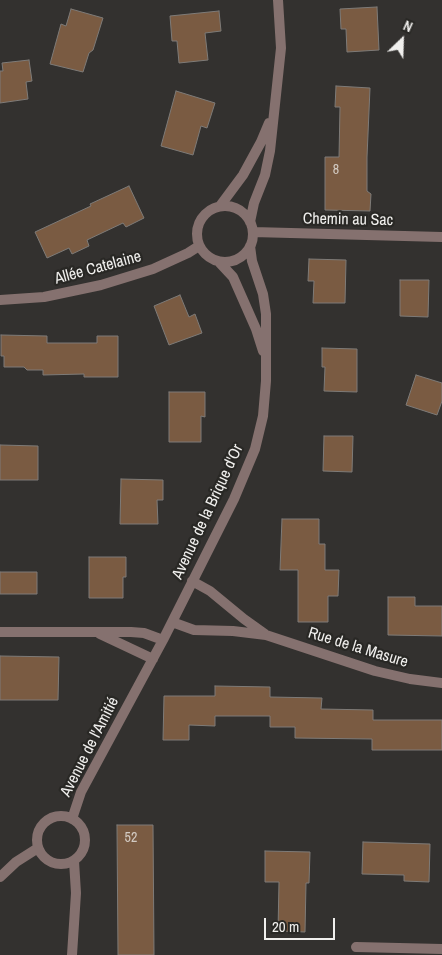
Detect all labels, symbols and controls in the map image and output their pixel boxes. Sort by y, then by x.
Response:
north arrow [377,15,427,65]
text: N [401,16,416,36]
house number: 8 [333,162,339,178]
street label: Chemin au Sac [303,210,393,230]
street label: Allée Catelaine [53,247,143,289]
street label: Avenue de la Brique d'Or [168,441,248,583]
street label: Rue de la Masure [306,624,410,672]
street label: Avenue de l'Amitié [57,694,123,800]
house number: 52 [125,830,137,846]
scale bar [267,908,338,940]
text: 20 m [272,916,299,937]

